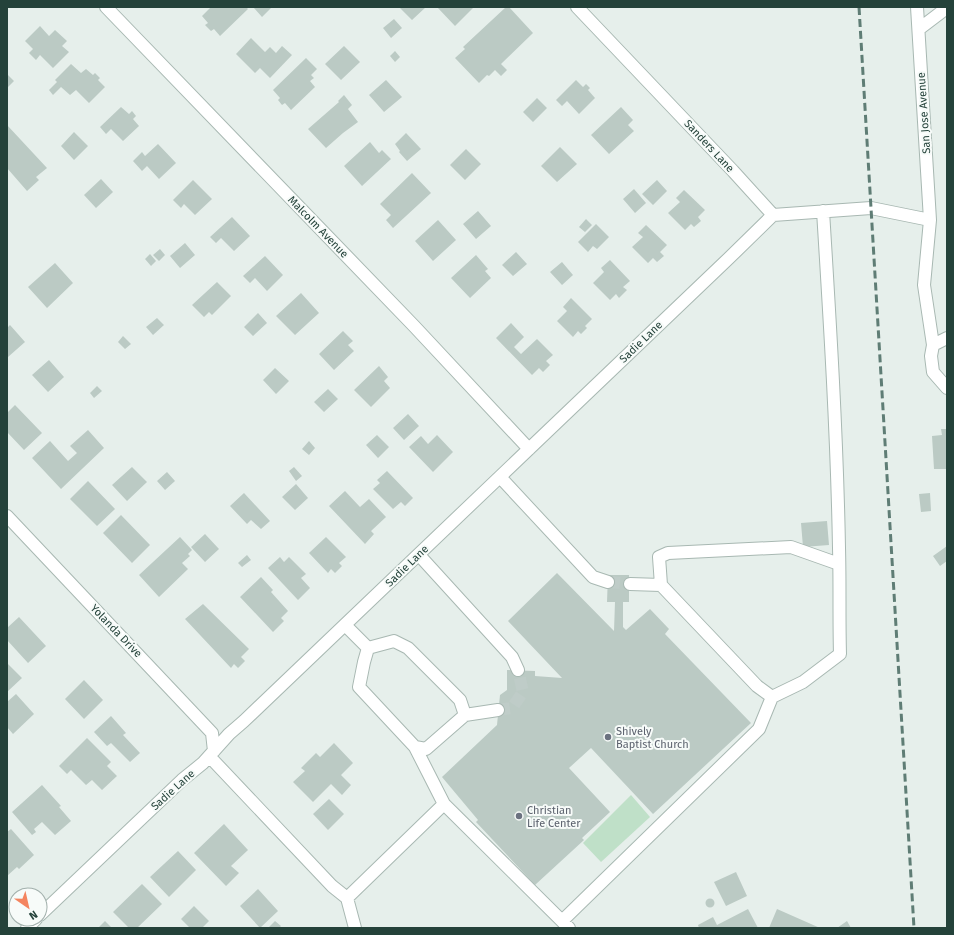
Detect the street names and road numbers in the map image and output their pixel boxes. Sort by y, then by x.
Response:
street label: San Jose Avenue [915,72,933,154]
street label: Sanders Lane [681,117,737,175]
street label: Malcolm Avenue [285,193,351,261]
street label: Sadie Lane [617,318,665,366]
street label: Sadie Lane [383,542,431,590]
street label: Yolanda Drive [87,602,145,660]
street label: Sadie Lane [148,767,198,813]

